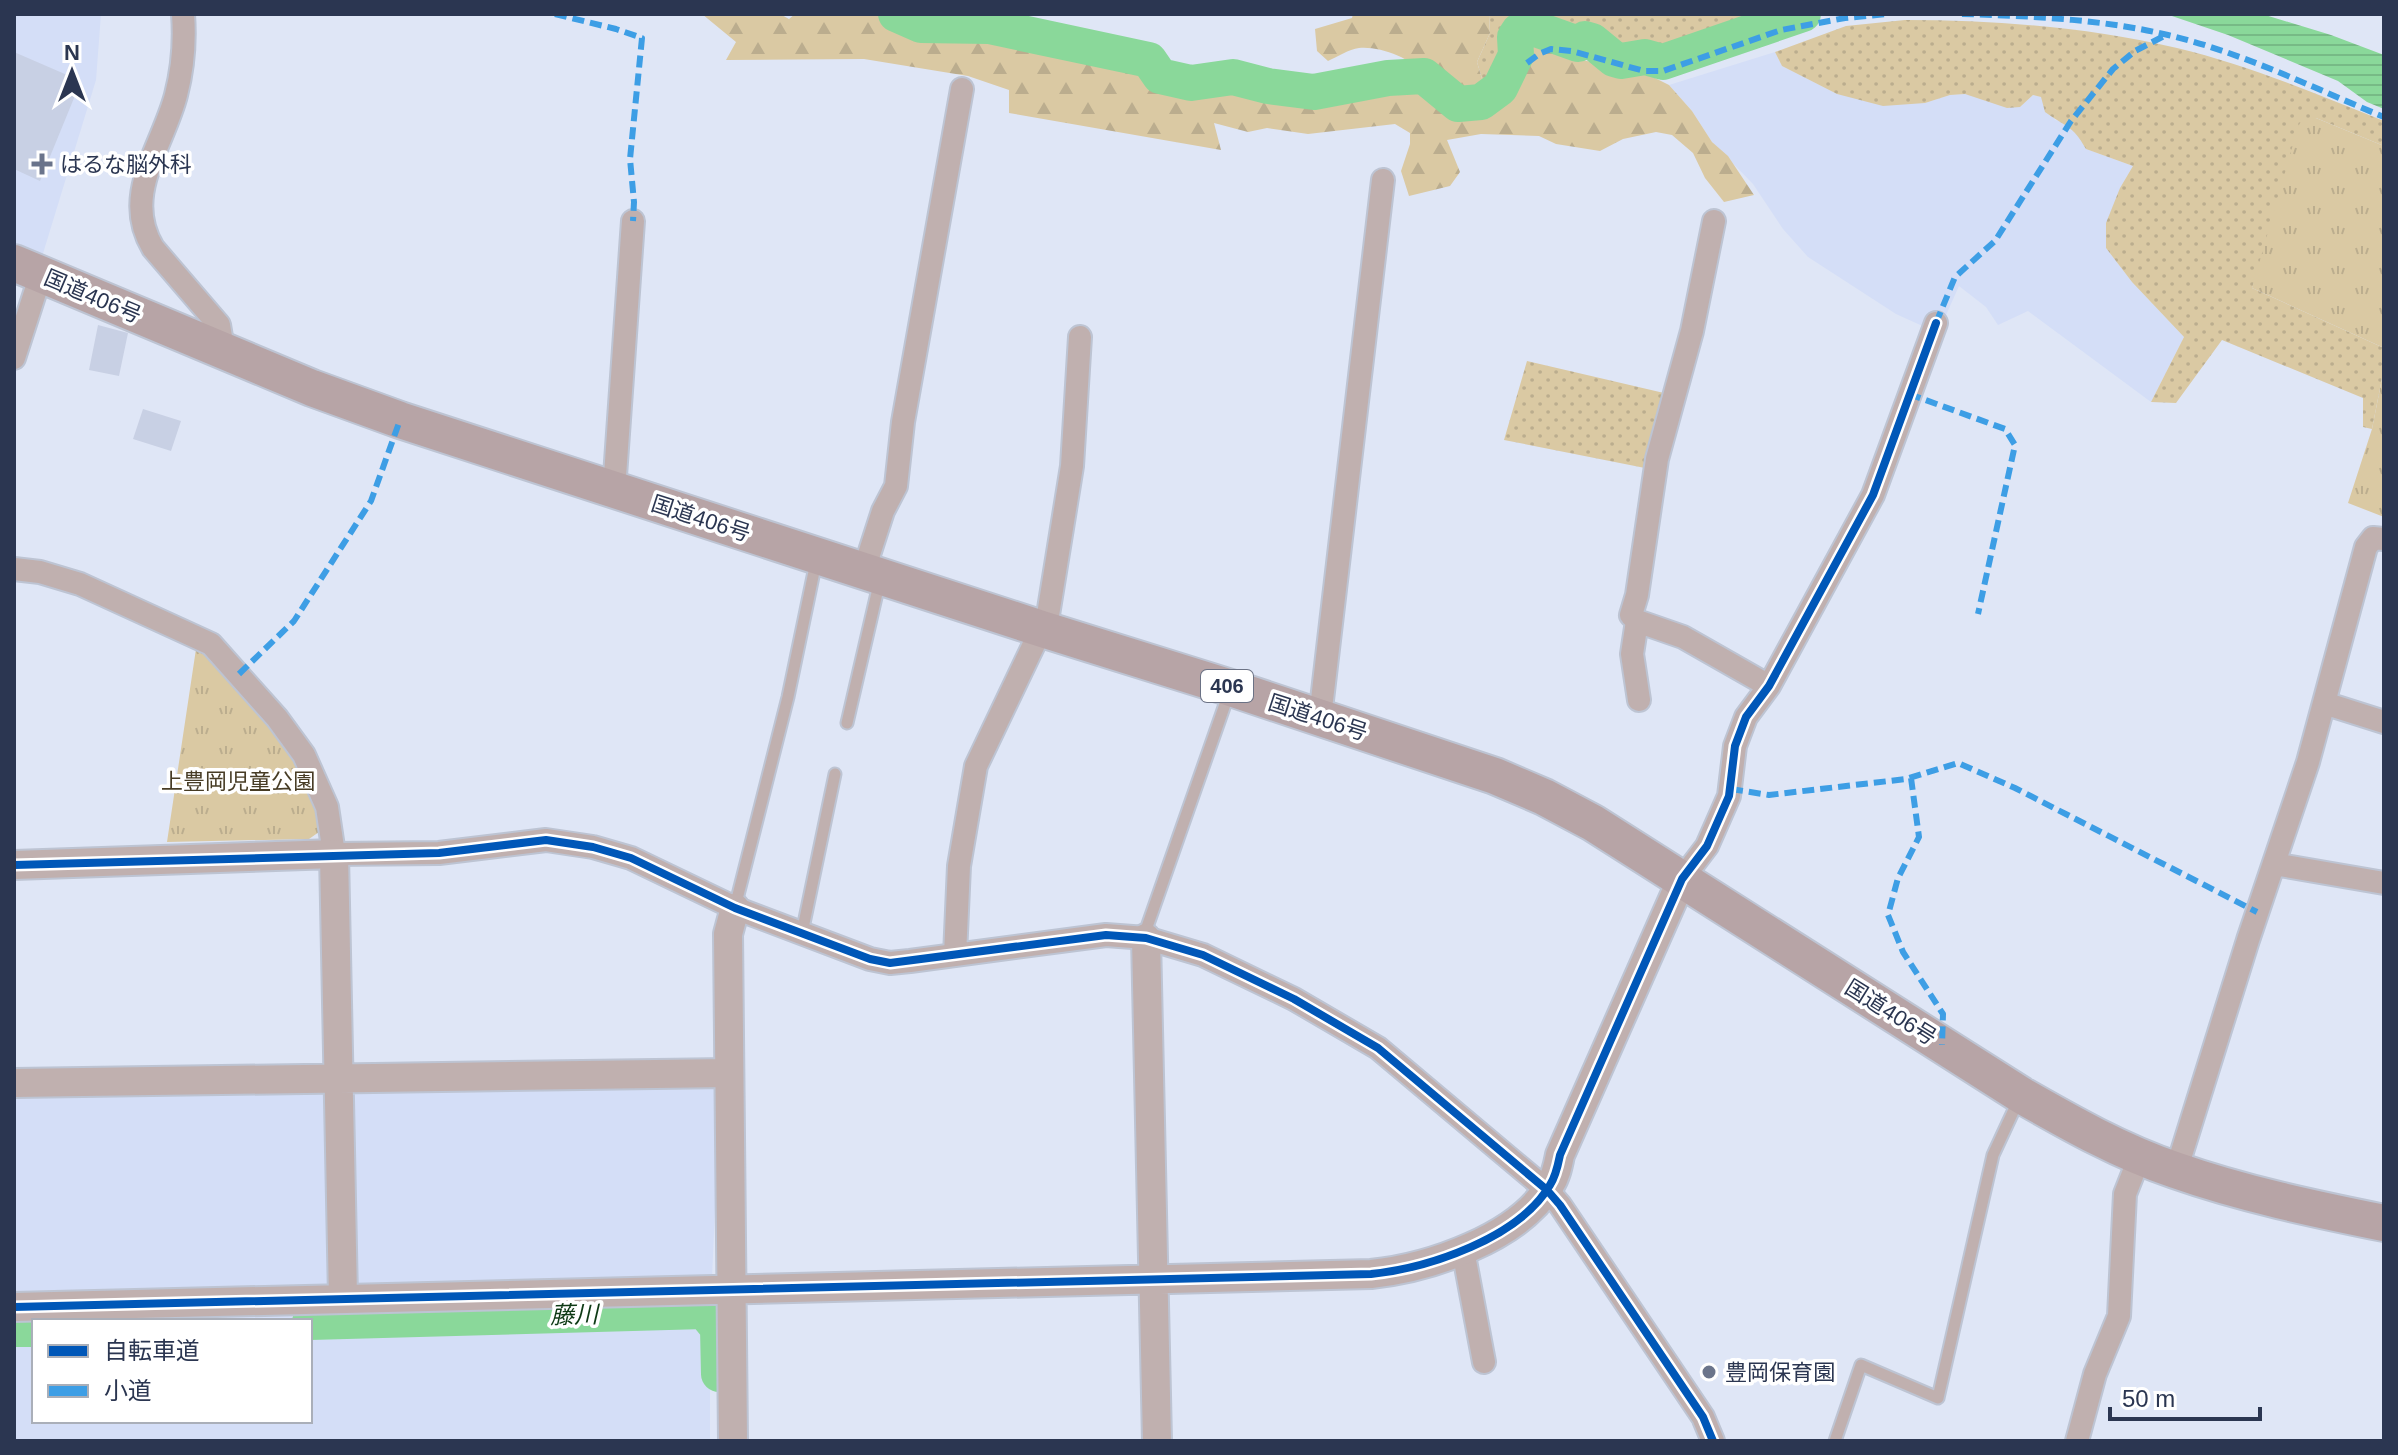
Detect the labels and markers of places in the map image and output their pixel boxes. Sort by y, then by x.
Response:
place label: はるな脳外科 [60,152,192,177]
marker: はるな脳外科 [31,153,53,175]
place label: 豊岡保育園 [1725,1360,1835,1385]
marker: 豊岡保育園 [1700,1363,1718,1381]

